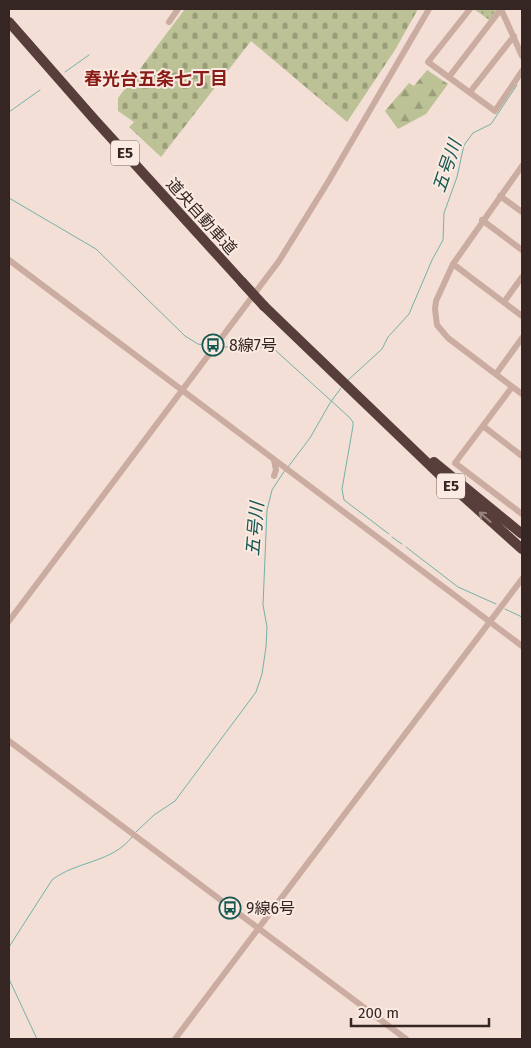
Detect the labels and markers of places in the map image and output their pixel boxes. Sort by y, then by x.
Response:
bus stop icon: 8線7号 [201,333,225,357]
place label: 8線7号 [229,336,277,355]
bus stop icon: 9線6号 [218,896,242,920]
place label: 9線6号 [246,899,295,918]

